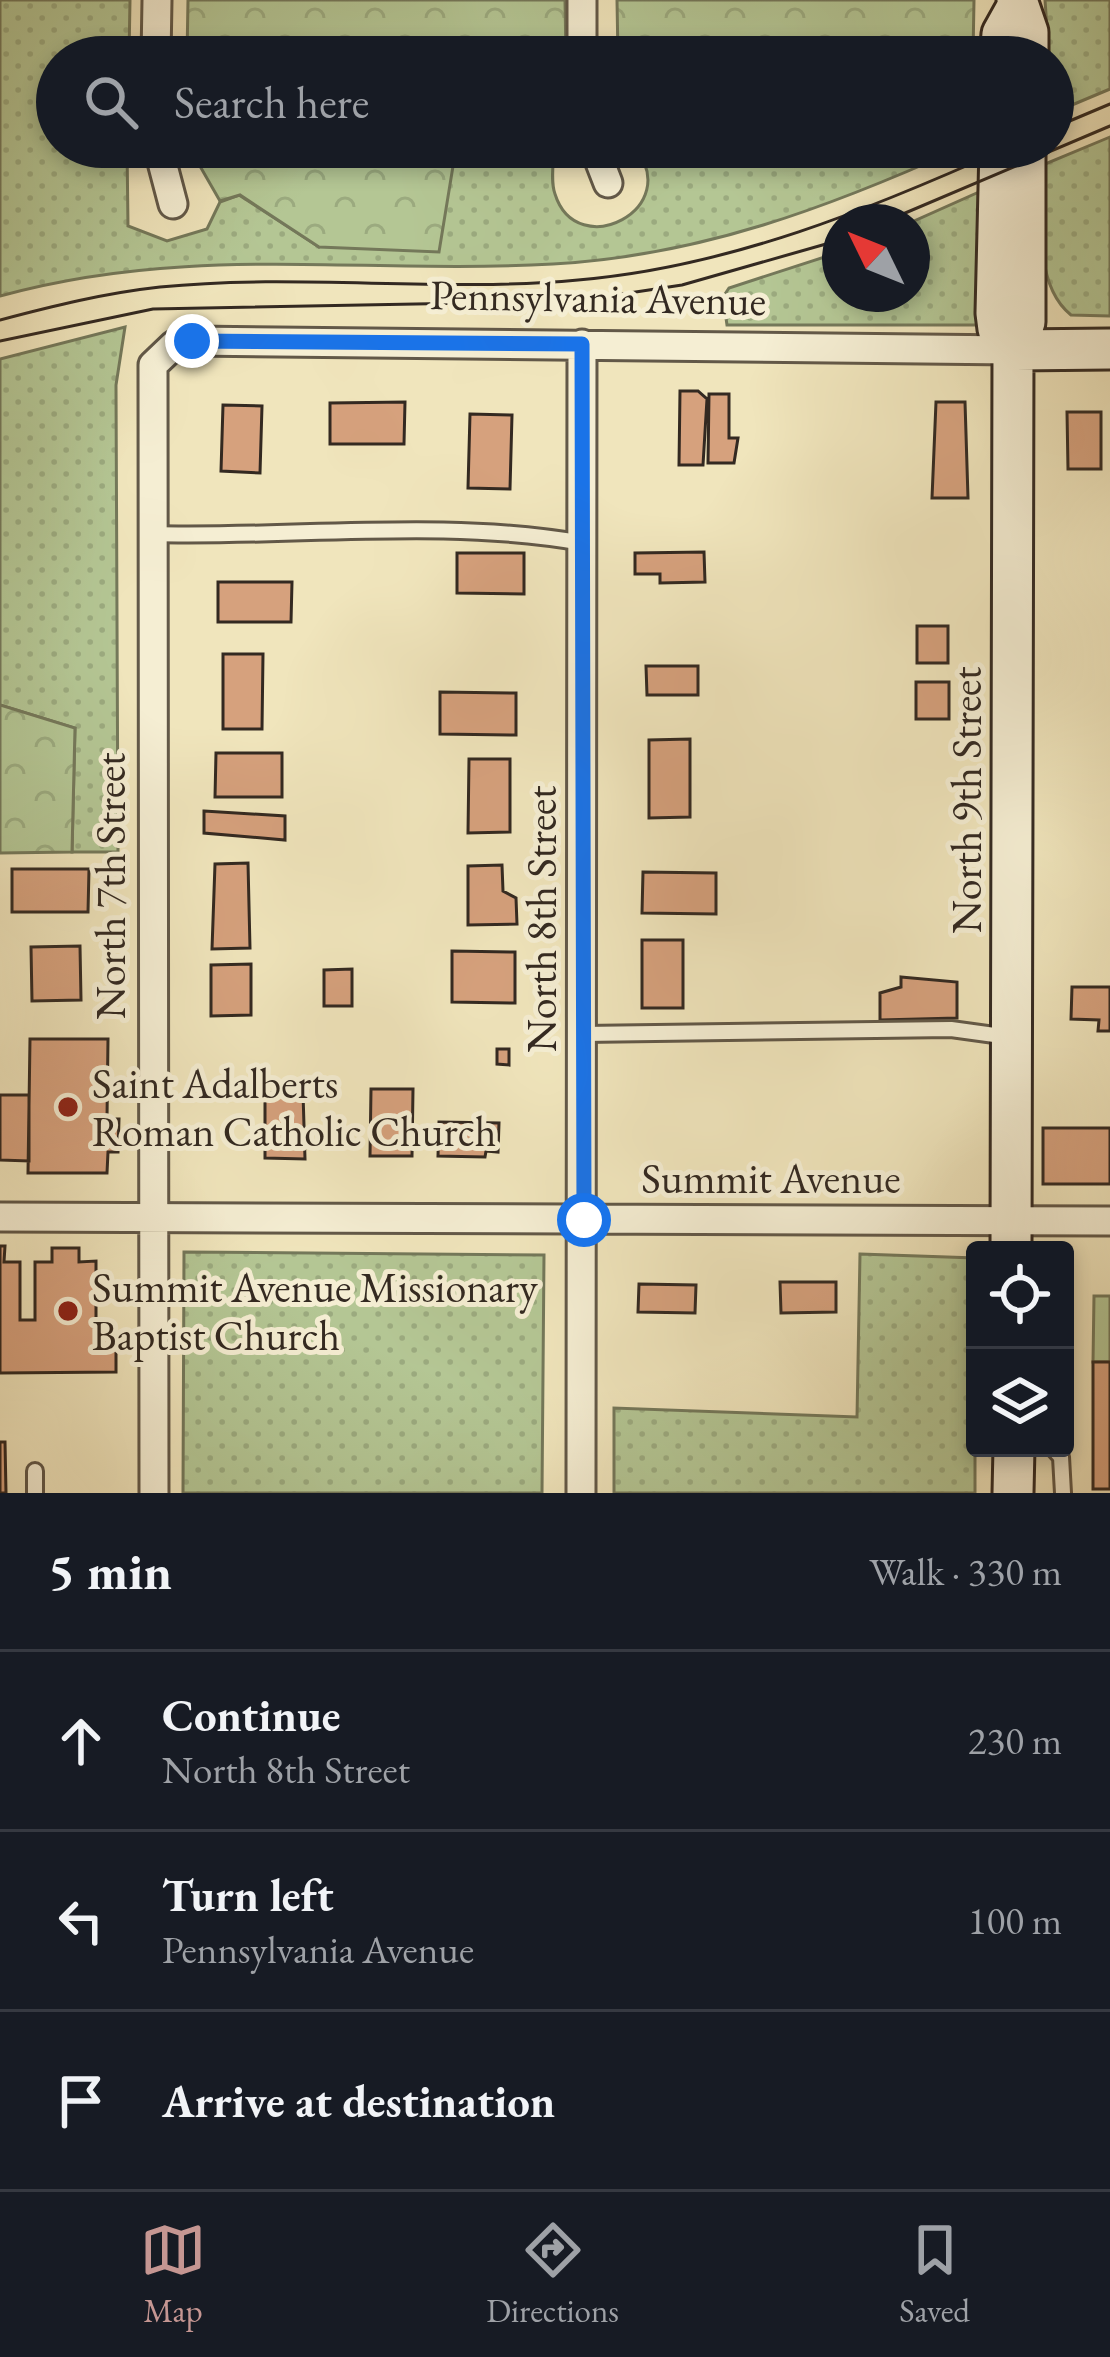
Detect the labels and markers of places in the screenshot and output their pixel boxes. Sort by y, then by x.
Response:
place label: Saint Adalberts Roman Catholic Church [92,1056,497,1159]
marker: Saint Adalberts Roman Catholic Church [55,1094,81,1120]
place label: Summit Avenue Missionary Baptist Church [92,1260,538,1363]
marker: Summit Avenue Missionary Baptist Church [55,1298,81,1324]

